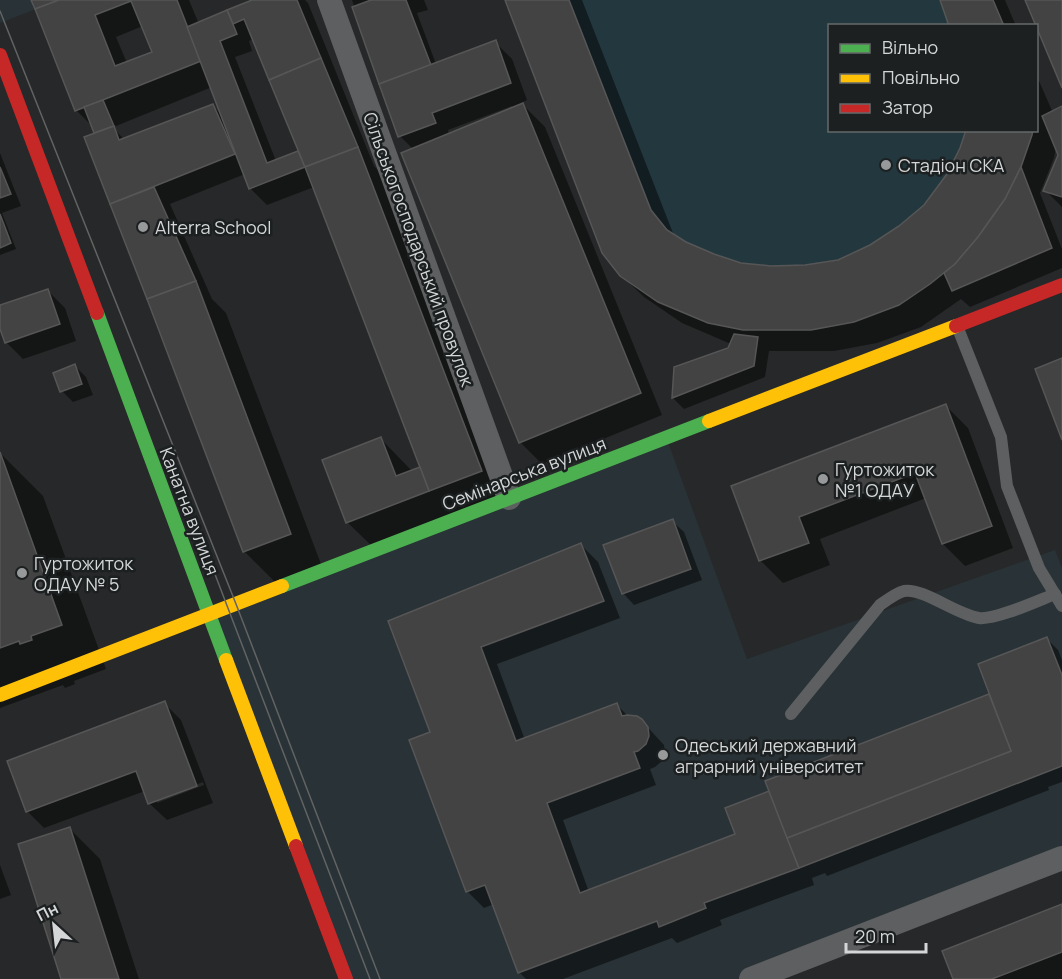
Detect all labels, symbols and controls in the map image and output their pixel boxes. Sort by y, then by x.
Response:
legend [828,24,1038,132]
text: Вільно [882,35,938,59]
text: Повільно [882,65,960,89]
text: Затор [882,95,933,119]
street label: Сільськогосподарський провулок [358,109,480,390]
place label: Стадіон СКА [898,153,1005,177]
marker: Стадіон СКА [879,158,893,172]
place label: Alterra School [155,215,271,239]
marker: Alterra School [136,220,150,234]
street label: Семінарська вулиця [439,431,609,515]
street label: Канатна вулиця [155,444,225,578]
place label: Гуртожиток №1 ОДАУ [835,457,935,502]
marker: Гуртожиток №1 ОДАУ [816,472,830,486]
place label: Гуртожиток ОДАУ № 5 [34,551,134,596]
marker: Гуртожиток ОДАУ № 5 [15,566,29,580]
place label: Одеський державний аграрний університет [675,733,863,778]
marker: Одеський державний аграрний університет [656,748,670,762]
north arrow [24,895,84,955]
text: Пн [33,897,62,926]
scale bar [846,916,926,954]
text: 20 m [855,924,895,948]

